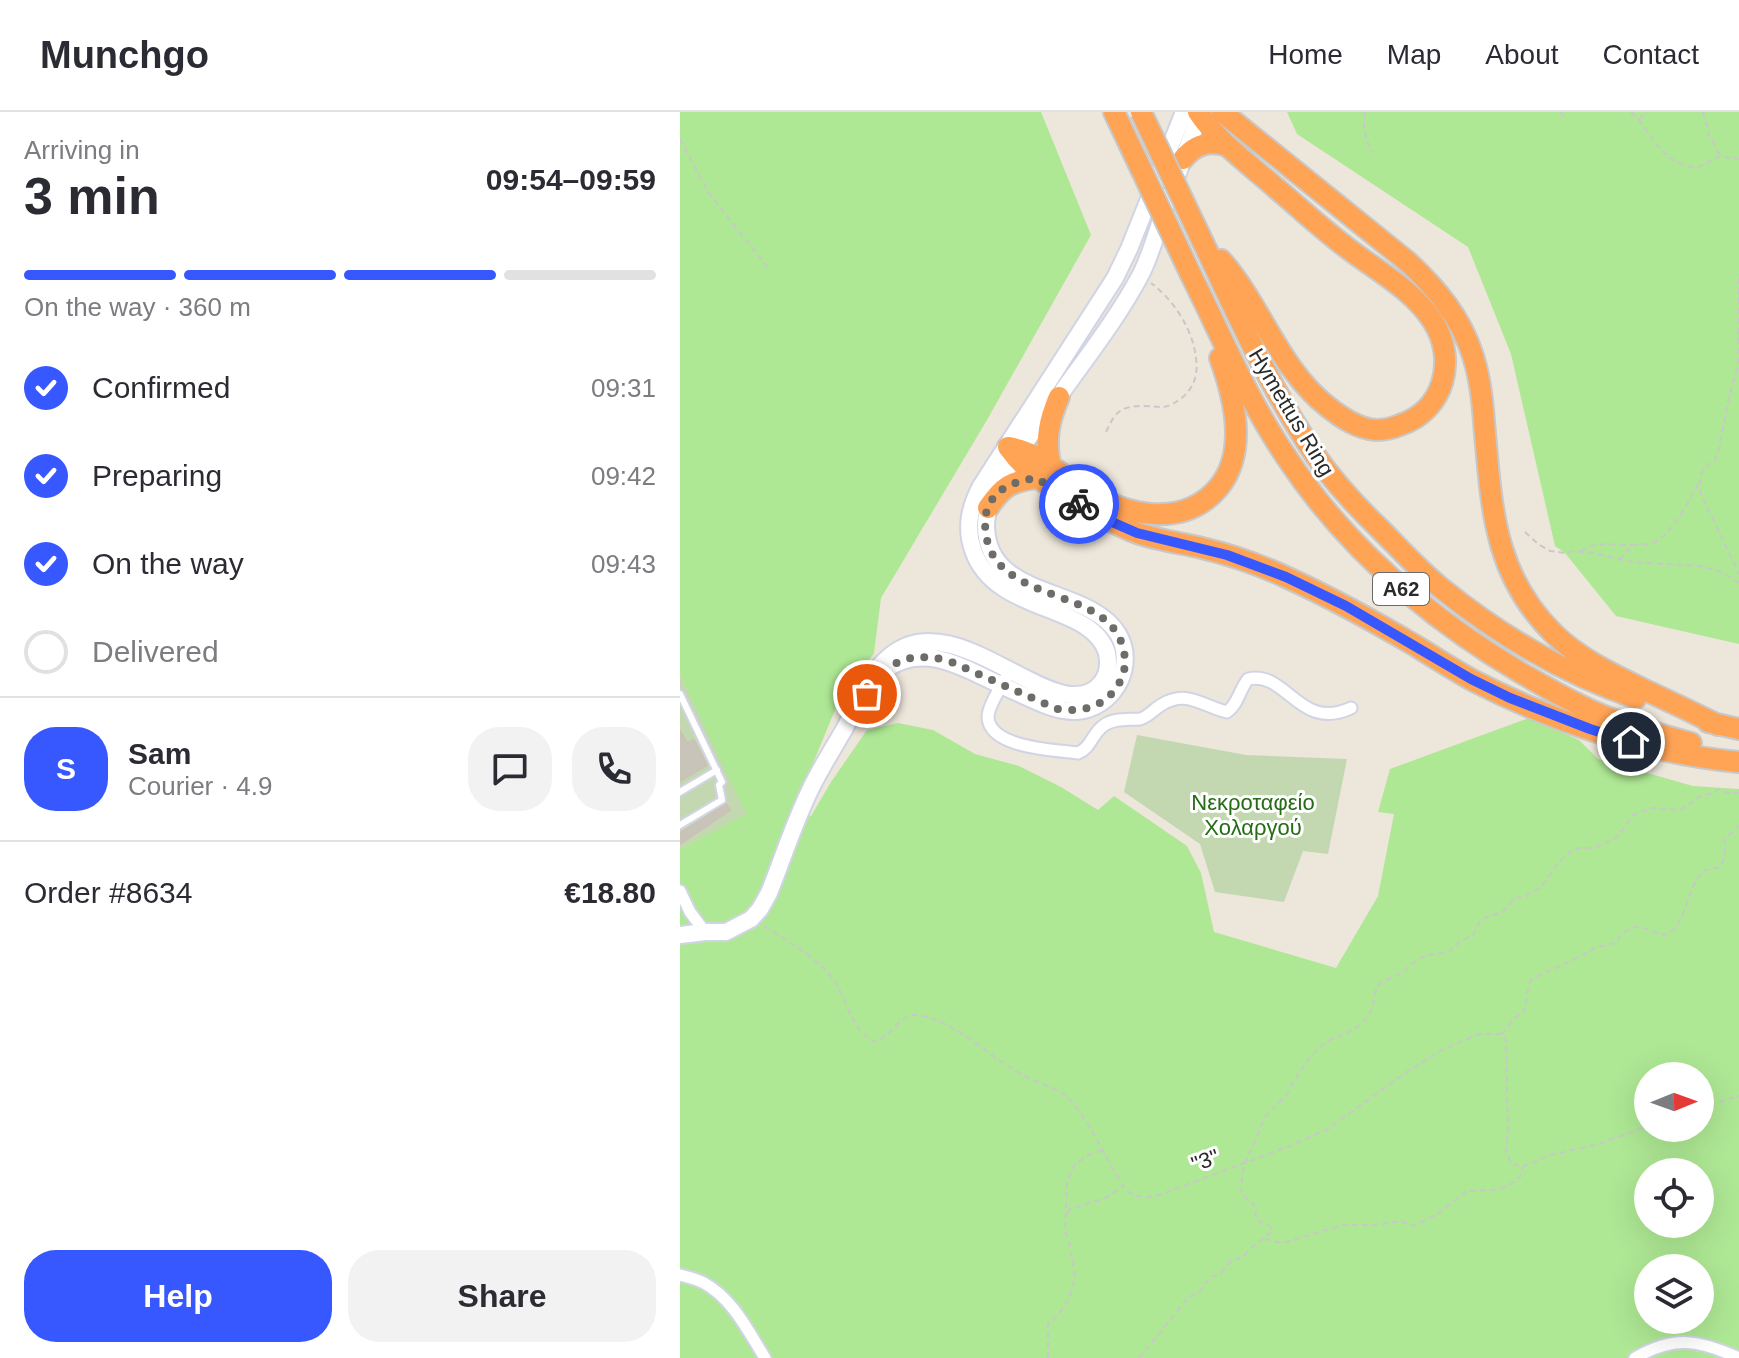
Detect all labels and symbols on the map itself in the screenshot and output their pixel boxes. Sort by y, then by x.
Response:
street label: Hymettus Ring [1244,344,1339,481]
courier [1039,464,1119,544]
road number: Α62 [1373,573,1429,605]
pin [833,660,901,728]
pin [1597,708,1665,776]
park label: Νεκροταφείο Χολαργού [1191,790,1315,840]
north arrow [1634,1062,1714,1142]
street label: "3" [1188,1144,1223,1177]

